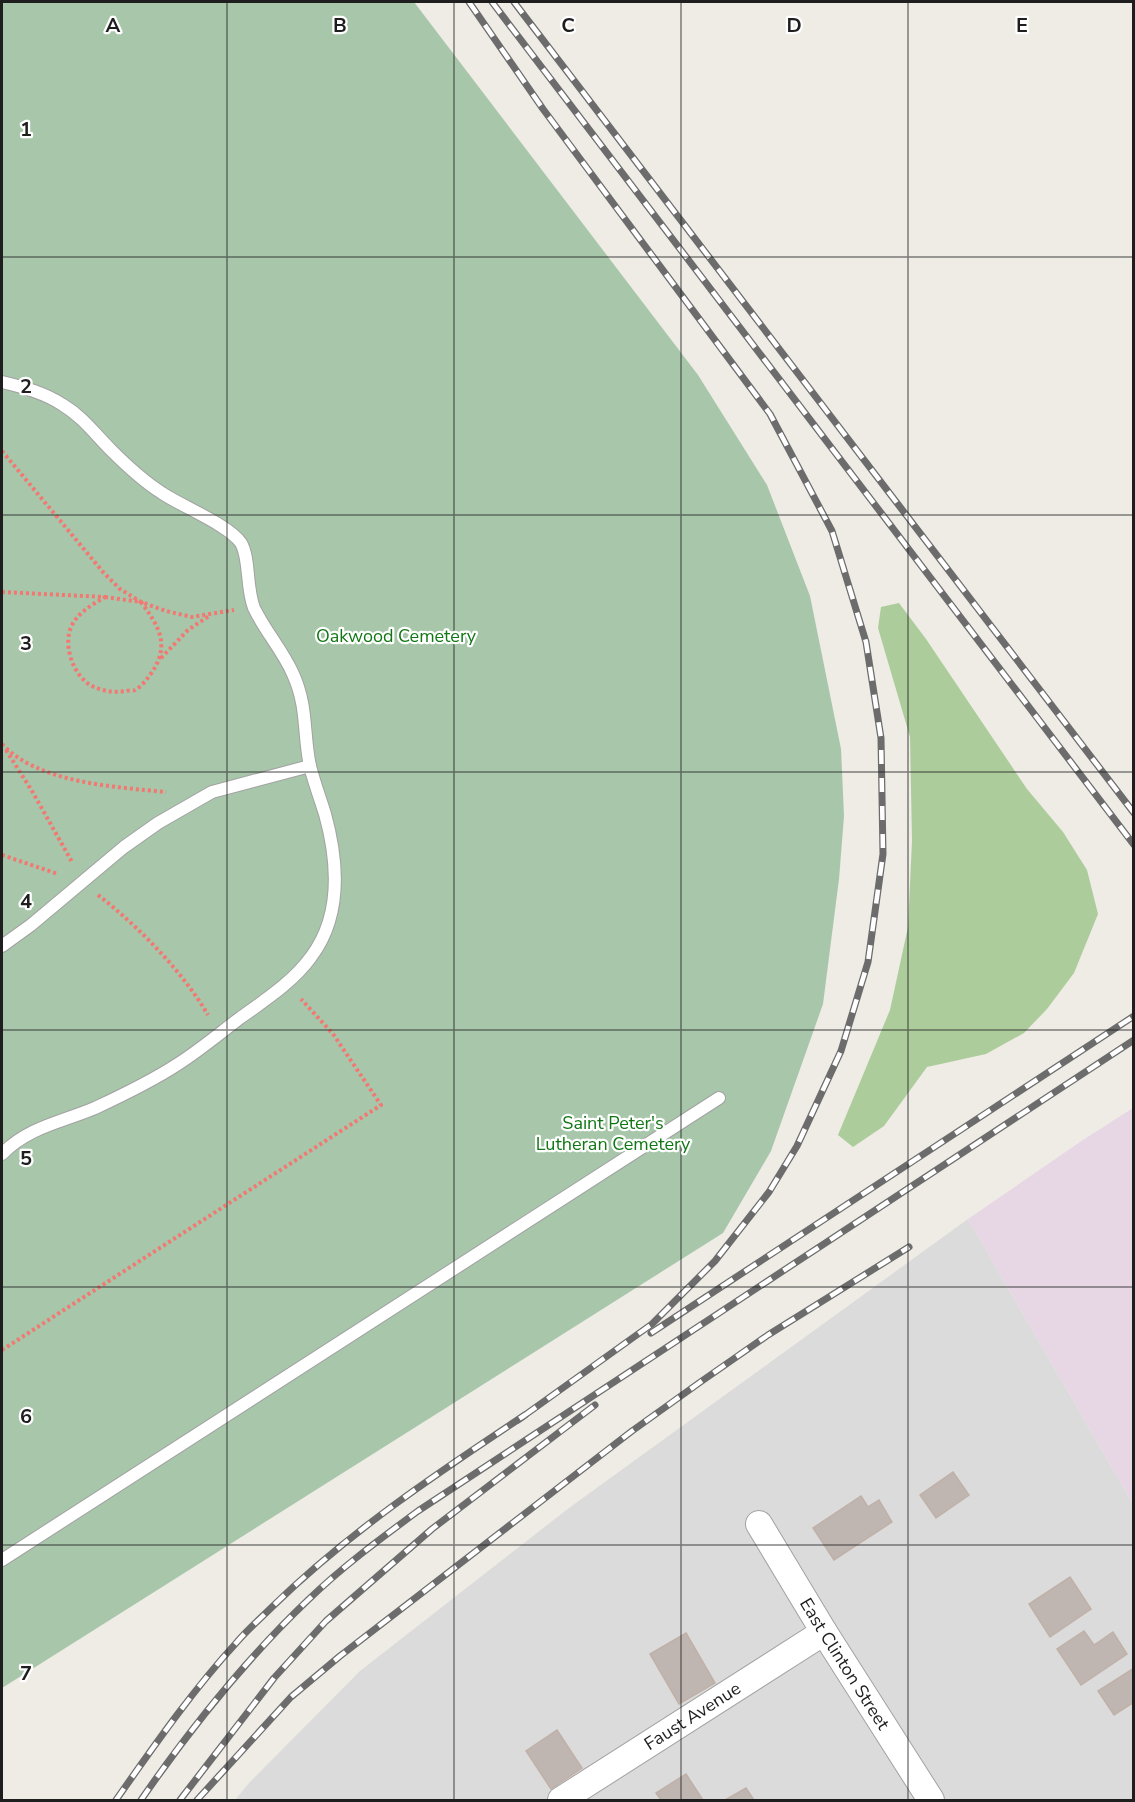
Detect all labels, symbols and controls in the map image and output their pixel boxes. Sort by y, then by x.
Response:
text: A [106,12,121,39]
text: B [333,12,347,39]
text: C [561,12,575,39]
text: D [786,12,802,39]
text: E [1016,12,1028,39]
text: 1 [20,116,32,143]
text: 2 [20,373,32,400]
park label: Oakwood Cemetery [316,624,477,648]
text: 3 [20,630,32,657]
text: 4 [20,888,32,915]
park label: Saint Peter's Lutheran Cemetery [536,1111,691,1156]
text: 5 [20,1145,32,1172]
text: 6 [20,1403,32,1430]
street label: East Clinton Street [794,1593,896,1735]
text: 7 [20,1660,32,1687]
street label: Faust Avenue [640,1676,745,1756]

